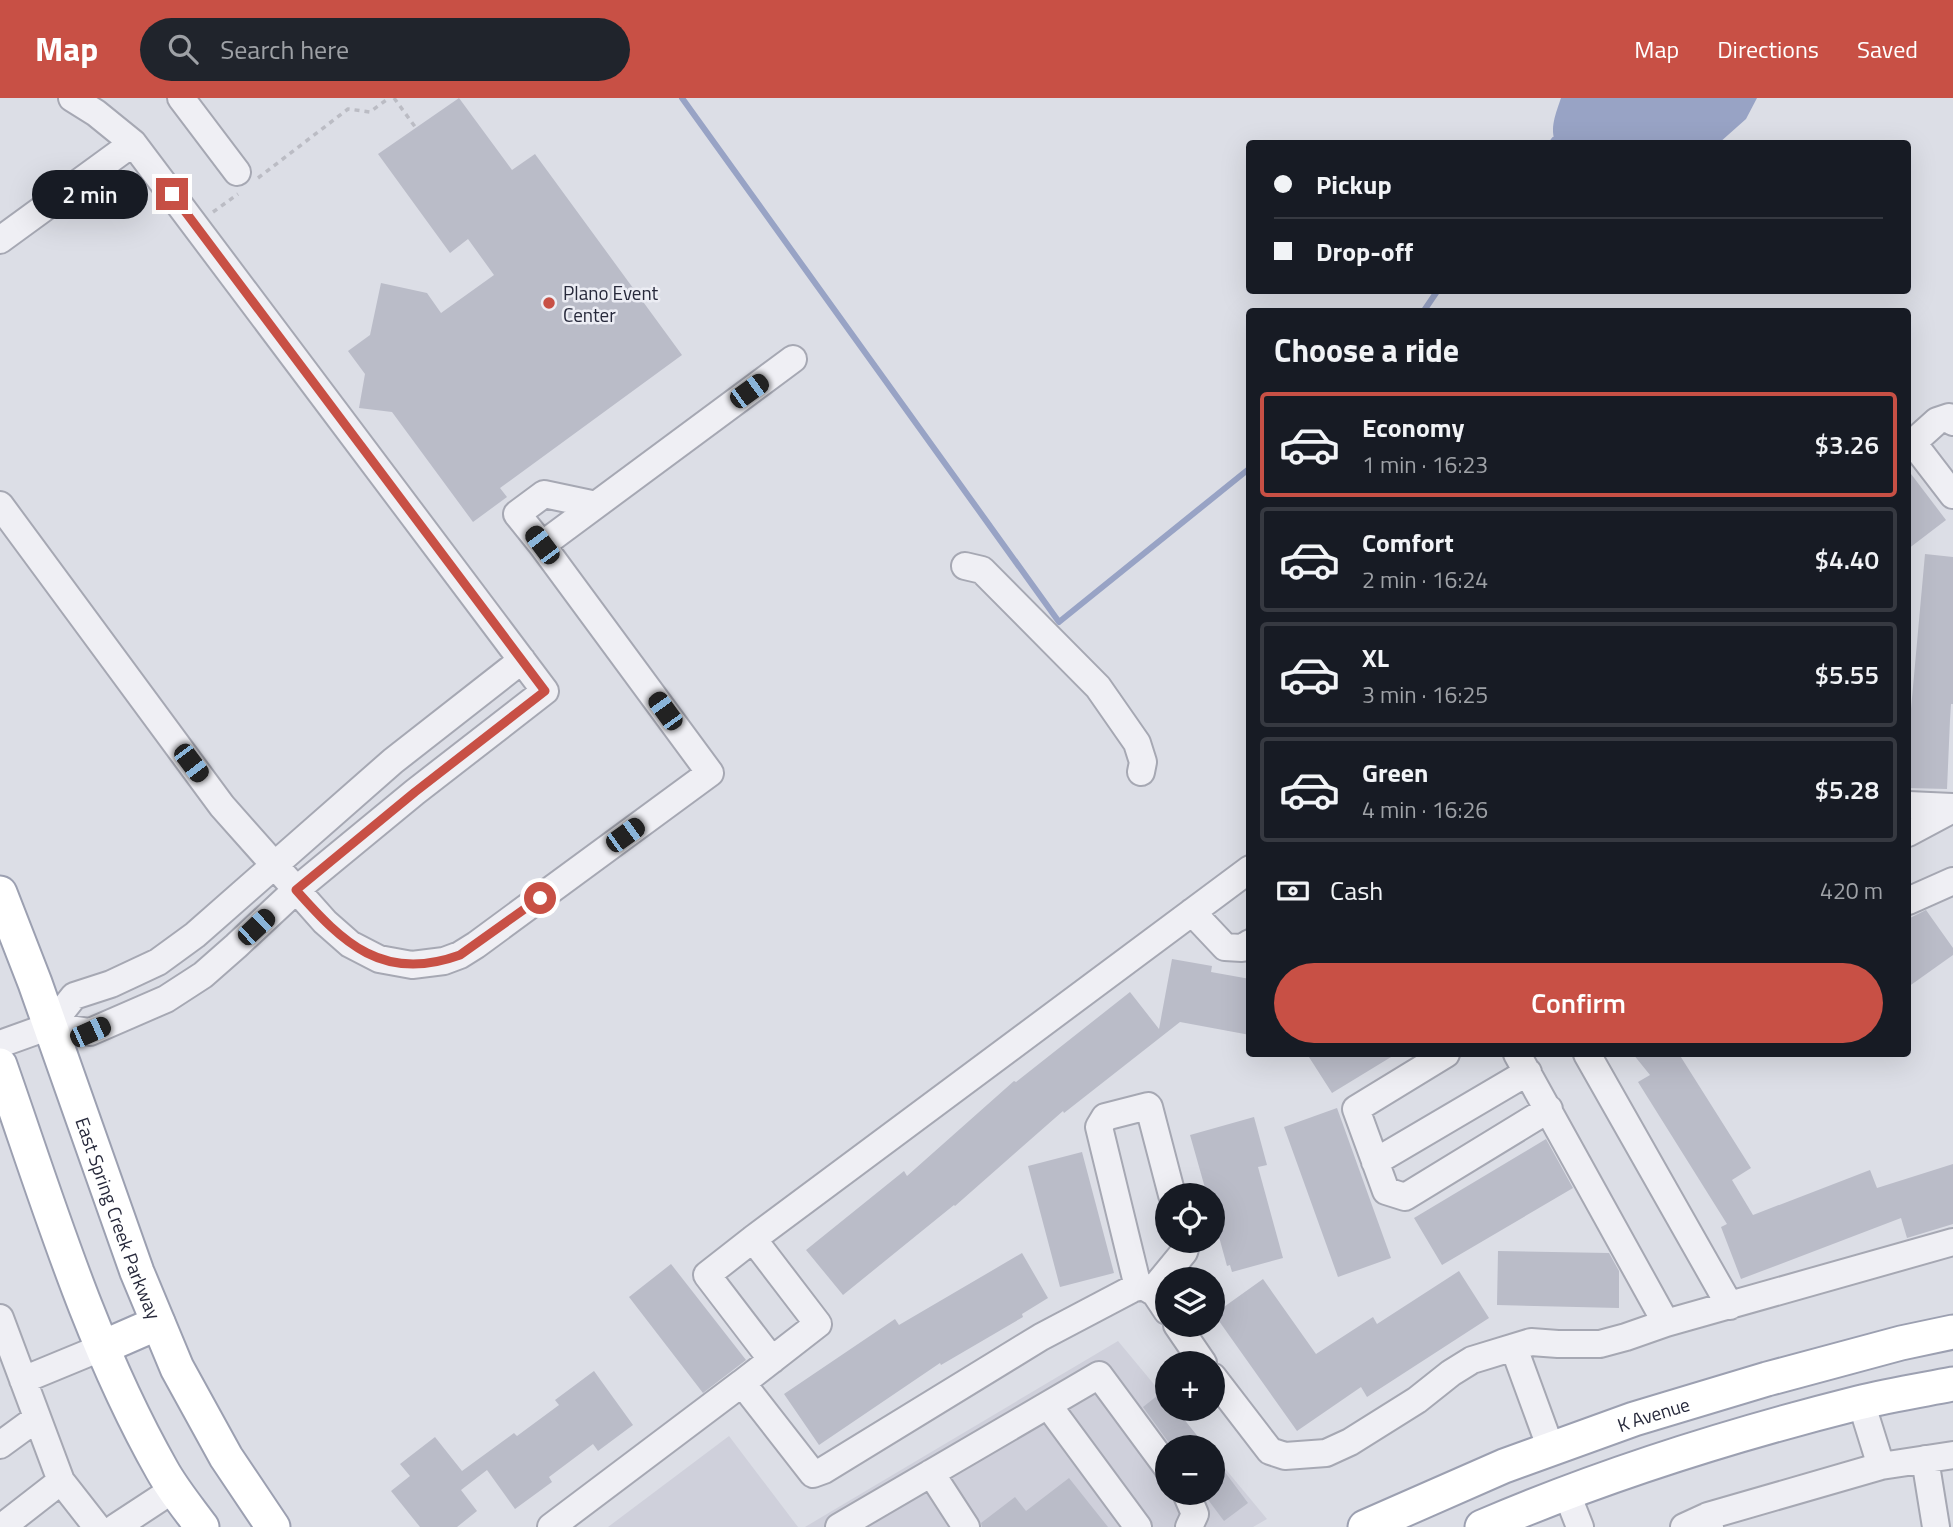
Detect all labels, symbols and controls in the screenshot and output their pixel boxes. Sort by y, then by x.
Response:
search box [140,18,630,81]
text: Map [35,24,98,74]
icon: search [164,30,202,68]
text: Search here [220,30,349,69]
text: Map [1634,31,1679,67]
text: Directions [1717,31,1819,67]
text: Saved [1857,31,1918,67]
text: Pickup [1316,165,1392,204]
callout: 2 min [32,170,148,218]
text: 2 min [62,177,118,212]
route end [156,178,188,210]
text: Drop-off [1316,232,1413,271]
place label: Plano Event Center [563,278,659,329]
marker: Plano Event Center [541,295,557,311]
text: Choose a ride [1274,326,1459,374]
car [726,370,773,412]
text: Economy [1362,408,1464,447]
icon: car [1278,413,1341,476]
text: $3.26 [1815,425,1879,464]
text: 1 min · 16:23 [1362,447,1488,482]
car [521,522,564,568]
text: Comfort [1362,523,1454,562]
icon: car [1278,528,1341,591]
text: $4.40 [1815,540,1879,579]
text: 2 min · 16:24 [1362,562,1488,597]
text: XL [1362,638,1389,677]
icon: car [1278,643,1341,706]
text: $5.55 [1815,655,1879,694]
text: 3 min · 16:25 [1362,677,1488,712]
car [645,688,686,734]
car [170,740,213,786]
text: Green [1362,753,1428,792]
icon: car [1278,758,1341,821]
text: $5.28 [1815,770,1879,809]
text: 4 min · 16:26 [1362,792,1488,827]
car [602,814,649,856]
text: Cash [1330,871,1383,910]
icon: cash [1274,872,1312,910]
text: 420 m [1820,873,1883,908]
route start [524,882,556,914]
car [234,905,279,949]
button: Confirm [1274,963,1883,1043]
car [67,1014,114,1050]
street label: East Spring Creek Parkway [69,1113,170,1324]
map controls [1155,1183,1225,1505]
button: locate [1155,1183,1225,1253]
button: layers [1155,1267,1225,1337]
button: + [1155,1351,1225,1421]
street label: K Avenue [1613,1389,1693,1439]
button: − [1155,1435,1225,1505]

